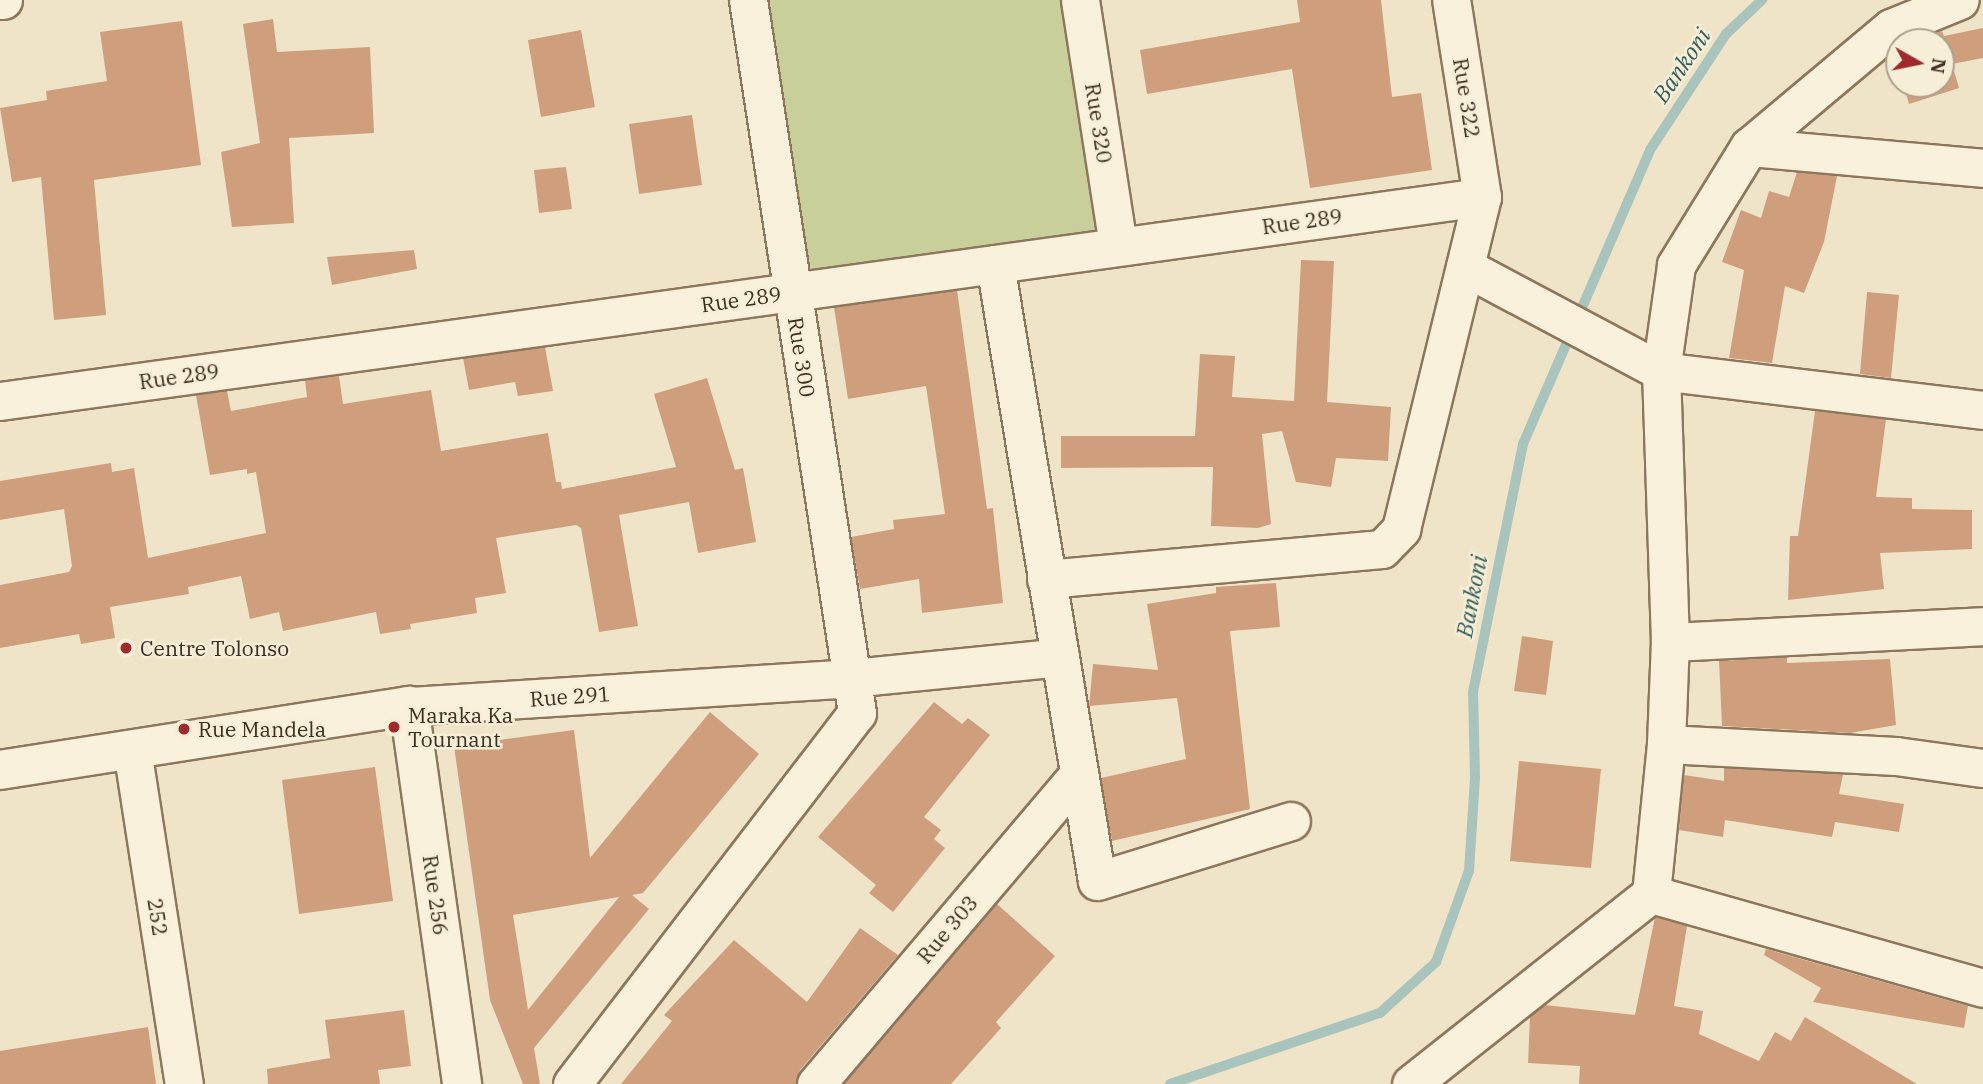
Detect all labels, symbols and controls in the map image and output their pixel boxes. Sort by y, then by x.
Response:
water label: Bankoni [1646,23,1716,107]
north arrow [1885,28,1955,98]
street label: Rue 322 [1448,56,1486,140]
text: N [1926,57,1952,75]
street label: Rue 320 [1080,81,1118,165]
street label: Rue 289 [1260,203,1344,239]
street label: Rue 289 [699,281,783,317]
street label: Rue 300 [783,315,821,399]
street label: Rue 289 [137,358,221,394]
water label: Bankoni [1450,552,1492,640]
place label: Centre Tolonso [140,635,289,661]
marker: Centre Tolonso [118,640,134,656]
street label: Rue 291 [529,681,611,711]
place label: Maraka Ka Tournant [408,702,513,752]
place label: Rue Mandela [198,716,326,742]
marker: Maraka Ka Tournant [386,719,402,735]
marker: Rue Mandela [176,721,192,737]
street label: Rue 256 [418,853,454,937]
street label: Rue 303 [911,890,983,968]
street label: 252 [143,896,173,938]

